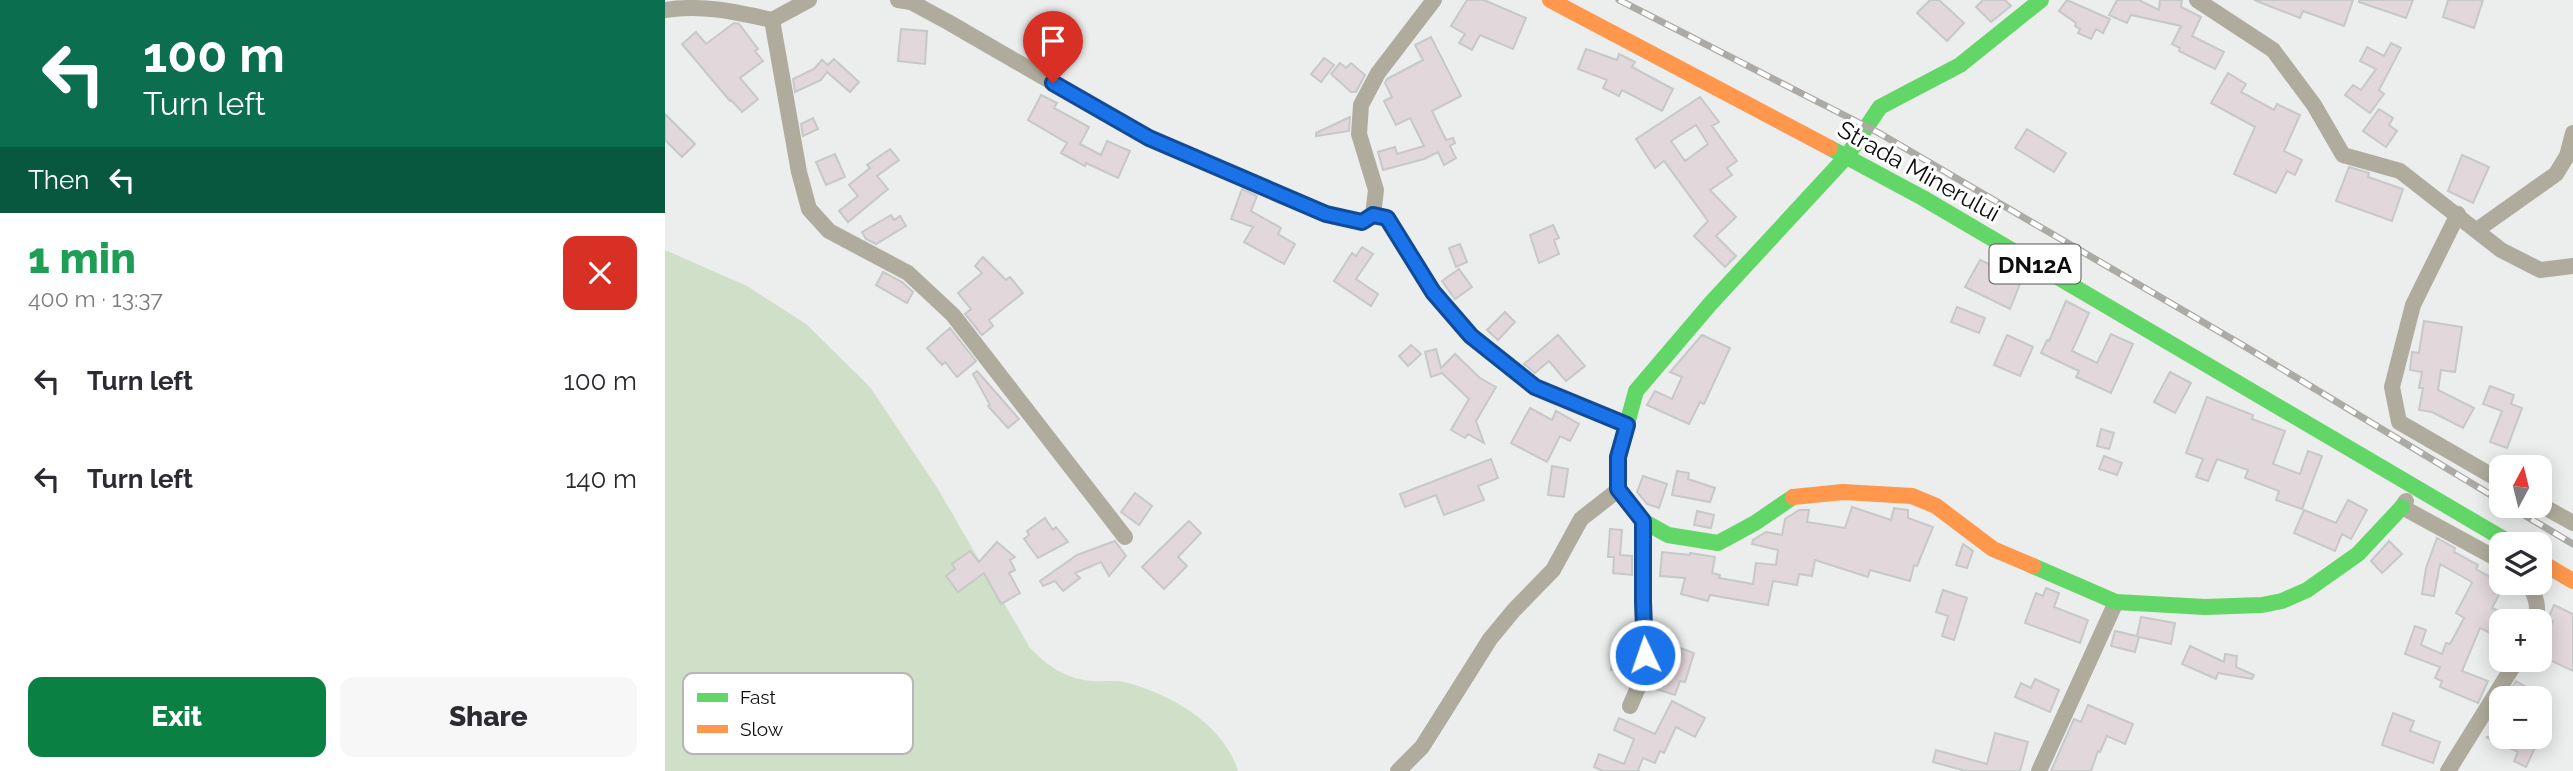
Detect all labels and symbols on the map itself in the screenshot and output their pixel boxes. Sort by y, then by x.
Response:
pin [1023,11,1083,83]
street label: Strada Minerului [1833,114,2005,228]
road number: DN12A [1989,244,2081,284]
north arrow [2489,455,2551,518]
position arrow [1608,618,1682,692]
legend [683,673,913,754]
text: Fast [740,686,776,708]
text: Slow [740,718,784,740]

